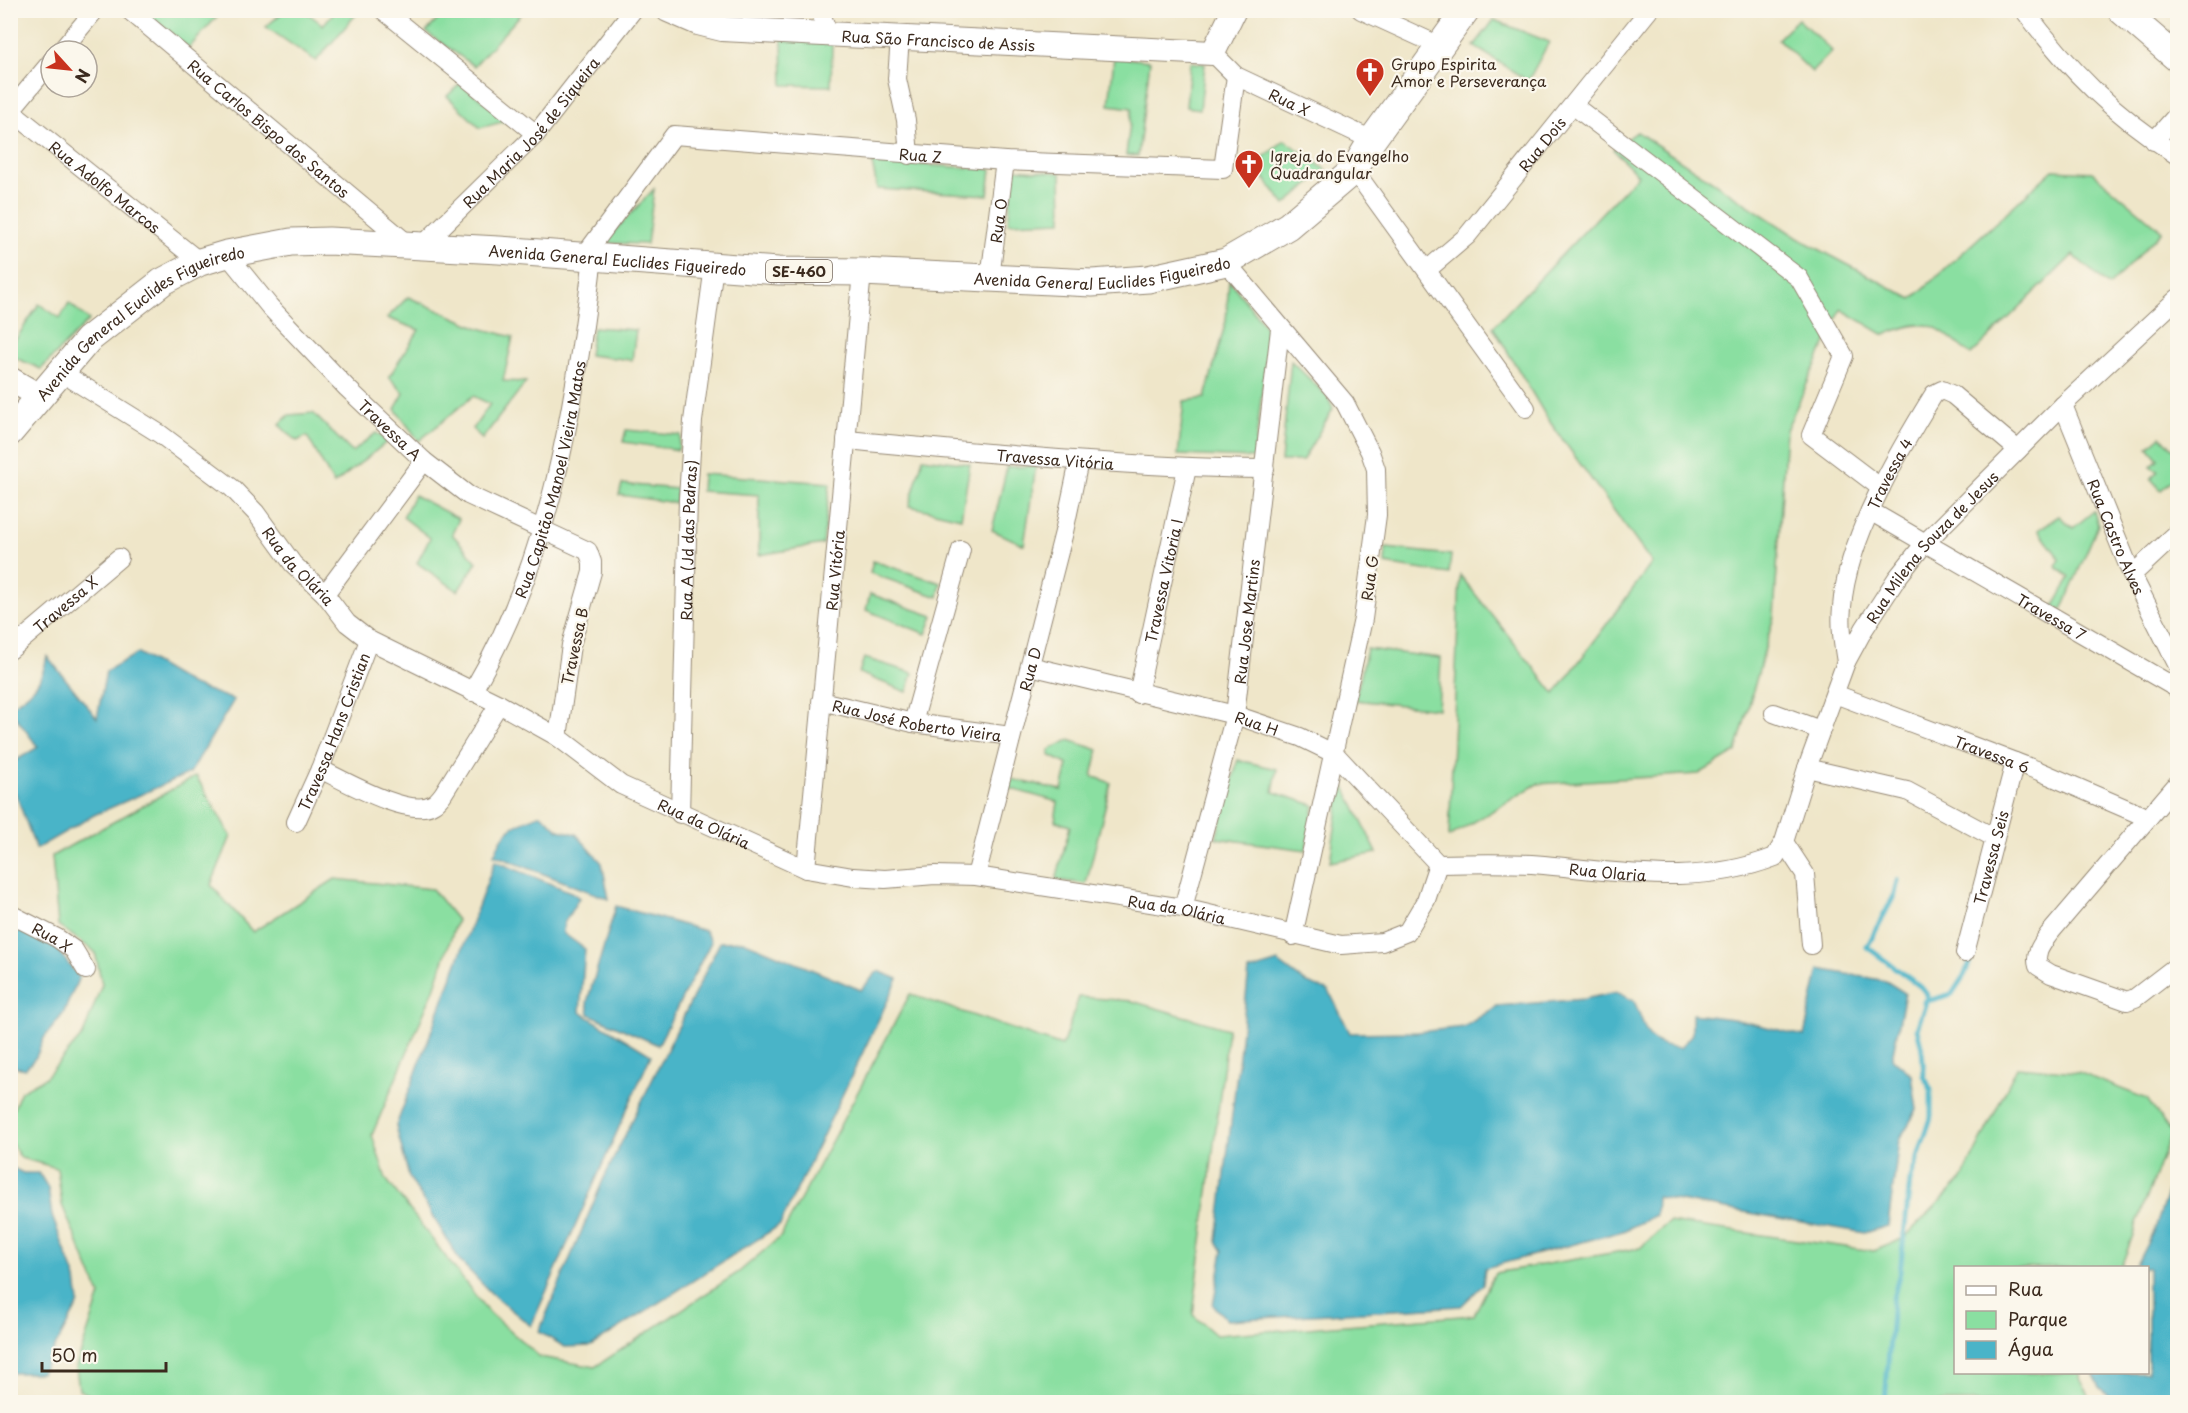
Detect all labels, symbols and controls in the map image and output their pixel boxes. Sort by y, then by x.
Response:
street label: Rua São Francisco de Assis [841,23,1036,56]
north arrow [39,39,99,99]
street label: Rua Maria José de Siqueira [456,51,604,212]
place label: Grupo Espirita Amor e Perseverança [1391,52,1547,92]
street label: Rua Carlos Bispo dos Santos [183,53,355,202]
church icon: Grupo Espirita Amor e Perseverança [1354,56,1386,98]
text: N [70,65,97,87]
street label: Rua X [1265,82,1314,121]
street label: Rua Dois [1512,111,1571,176]
street label: Rua Adolfo Marcos [45,135,166,238]
street label: Rua Z [898,141,943,168]
place label: Igreja do Evangelho Quadrangular [1270,144,1409,184]
church icon: Igreja do Evangelho Quadrangular [1233,148,1265,190]
street label: Rua O [983,197,1012,244]
street label: Avenida General Euclides Figueiredo [488,238,747,280]
street label: Avenida General Euclides Figueiredo [30,239,246,405]
street label: Avenida General Euclides Figueiredo [973,250,1232,295]
road number: SE-460 [766,260,832,282]
street label: Rua Capitão Manoel Vieira Matos [508,359,590,601]
street label: Travessa A [354,393,427,465]
street label: Travessa 4 [1861,433,1917,513]
street label: Travessa Vitória [996,442,1115,474]
street label: Rua A (Jd das Pedras) [673,459,702,621]
street label: Rua Milena Souza de Jesus [1859,465,2003,627]
street label: Rua Castro Alves [2083,475,2151,598]
street label: Travessa Vitoria I [1138,516,1187,645]
street label: Rua da Olária [258,521,341,610]
street label: Rua Vitória [819,528,849,612]
street label: Rua G [1354,554,1384,602]
street label: Rua Jose Martins [1227,558,1265,685]
street label: Travessa X [28,569,102,638]
street label: Travessa 7 [2013,587,2091,646]
street label: Travessa B [555,605,593,687]
street label: Rua D [1012,644,1046,693]
street label: Travessa Hans Cristian [291,649,375,814]
street label: Rua José Roberto Vieira [830,693,1003,746]
street label: Rua H [1232,704,1282,741]
street label: Travessa 6 [1951,729,2033,778]
street label: Rua da Olária [654,792,755,854]
street label: Travessa Seis [1967,807,2013,907]
street label: Rua Olaria [1568,856,1648,886]
street label: Rua da Olária [1126,888,1229,929]
street label: Rua X [28,916,77,957]
legend [1954,1266,2149,1374]
text: Rua [2008,1275,2043,1302]
text: Parque [2008,1305,2068,1332]
scale bar [42,1335,166,1373]
text: Água [2008,1335,2054,1362]
text: 50 m [51,1341,98,1368]

